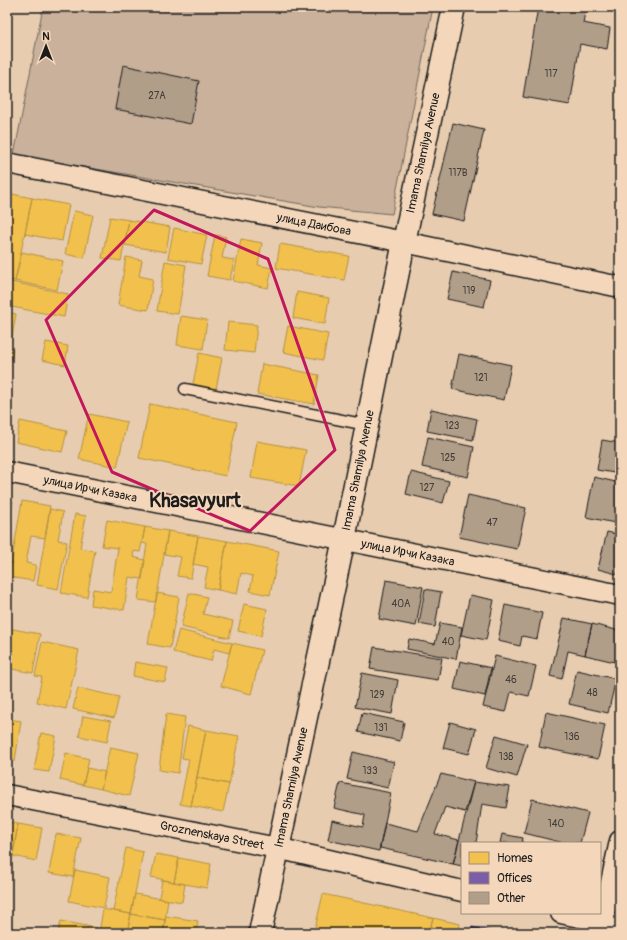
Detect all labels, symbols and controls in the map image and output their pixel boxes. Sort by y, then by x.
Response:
north arrow [26,26,66,66]
text: N [42,30,50,43]
house number: 117 [544,68,558,80]
house number: 27А [148,90,166,102]
street label: Imama Shamilya Avenue [403,91,444,215]
house number: 117В [449,167,468,179]
street label: улица Даибова [274,210,353,239]
house number: 119 [463,285,475,297]
house number: 121 [474,372,488,384]
street label: Imama Shamilya Avenue [339,409,378,532]
house number: 123 [445,420,460,432]
house number: 125 [441,452,455,464]
street label: улица Ирчи Казака [41,472,139,506]
house number: 127 [420,482,435,494]
district label: Khasavyurt [149,488,242,513]
house number: 47 [486,517,498,529]
street label: улица Ирчи Казака [359,536,456,570]
house number: 40А [391,598,411,610]
house number: 40 [442,636,454,648]
house number: 46 [505,674,517,686]
house number: 48 [587,687,597,699]
house number: 129 [370,689,384,701]
house number: 131 [374,722,388,734]
street label: Imama Shamilya Avenue [271,726,312,849]
house number: 136 [564,731,580,743]
house number: 138 [499,751,513,763]
house number: 133 [362,765,378,777]
street label: Groznenskaya Street [159,818,265,853]
house number: 140 [548,818,564,830]
legend [461,842,601,914]
text: Homes [497,851,533,866]
text: Offices [497,871,533,886]
text: Other [497,891,526,906]

